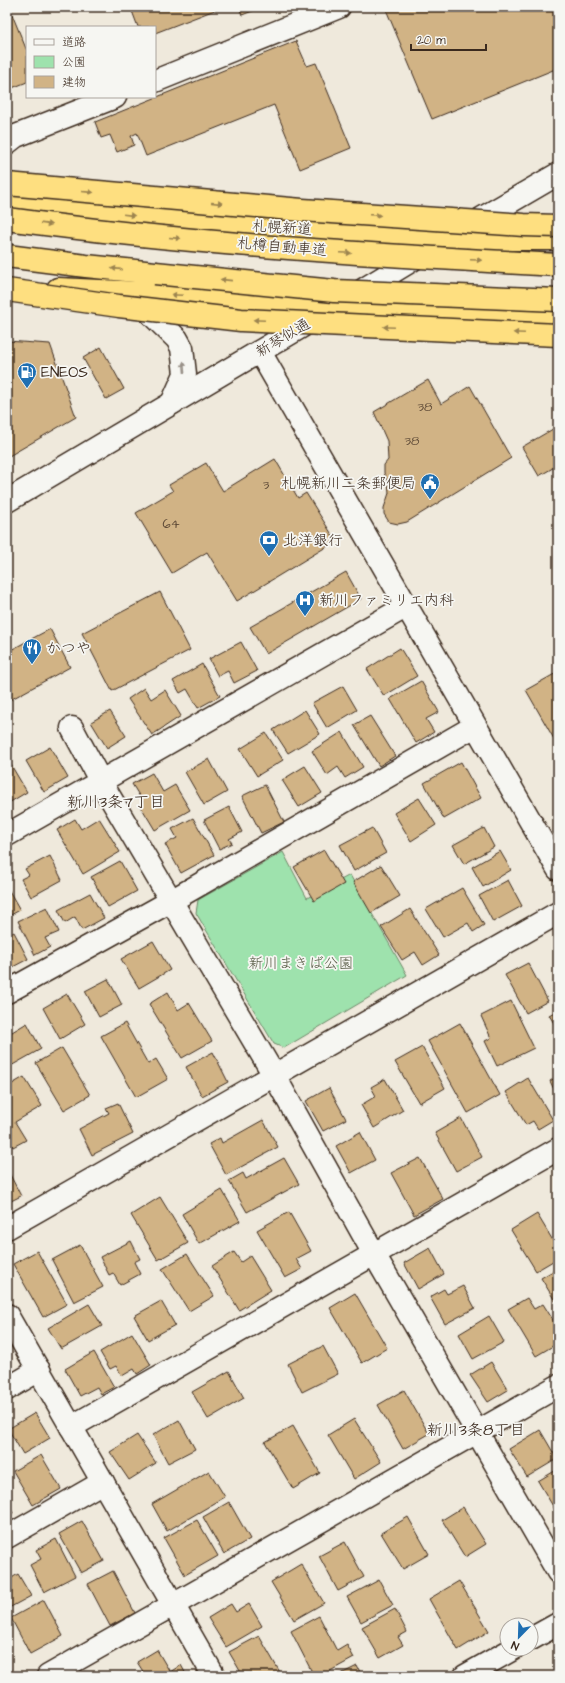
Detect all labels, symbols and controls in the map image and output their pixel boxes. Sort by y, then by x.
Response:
legend [26,26,156,98]
scale bar [411,26,486,52]
text: 20 m [417,32,446,49]
text: 道路 [62,34,86,51]
text: 公園 [62,54,86,71]
text: 建物 [62,74,86,91]
one-way arrow [82,188,94,195]
one-way arrow [211,200,223,206]
one-way arrow [123,212,135,219]
one-way arrow [369,212,381,219]
street label: 札幌新道 [251,215,313,241]
one-way arrow [40,221,52,227]
street label: 札樽自動車道 [236,233,328,261]
one-way arrow [169,234,181,241]
one-way arrow [340,249,352,256]
one-way arrow [470,257,482,264]
one-way arrow [111,266,123,272]
one-way arrow [220,276,232,283]
one-way arrow [171,291,183,298]
street label: 新琴似通 [252,314,314,362]
one-way arrow [253,317,265,324]
one-way arrow [382,324,395,330]
one-way arrow [513,330,525,337]
fuel station icon: ENEOS [16,361,38,389]
one-way arrow [181,361,187,373]
place label: ENEOS [41,362,88,383]
house number: 38 [417,398,433,416]
house number: 38 [404,432,420,450]
public building icon: 札幌新川二条郵便局 [419,472,441,500]
place label: 札幌新川二条郵便局 [281,473,416,494]
house number: 3 [263,476,270,494]
house number: 64 [163,515,180,533]
bank icon: 北洋銀行 [258,529,280,557]
place label: 北洋銀行 [283,530,343,551]
hospital icon: 新川ファミリエ内科 [294,589,316,617]
place label: 新川ファミリエ内科 [319,590,454,611]
restaurant icon: かつや [21,637,43,665]
place label: かつや [46,638,91,659]
district label: 新川3条7丁目 [67,791,165,813]
park label: 新川まきば公園 [248,953,354,974]
district label: 新川3条8丁目 [427,1419,525,1441]
north arrow [499,1617,539,1657]
text: N [509,1637,521,1654]

